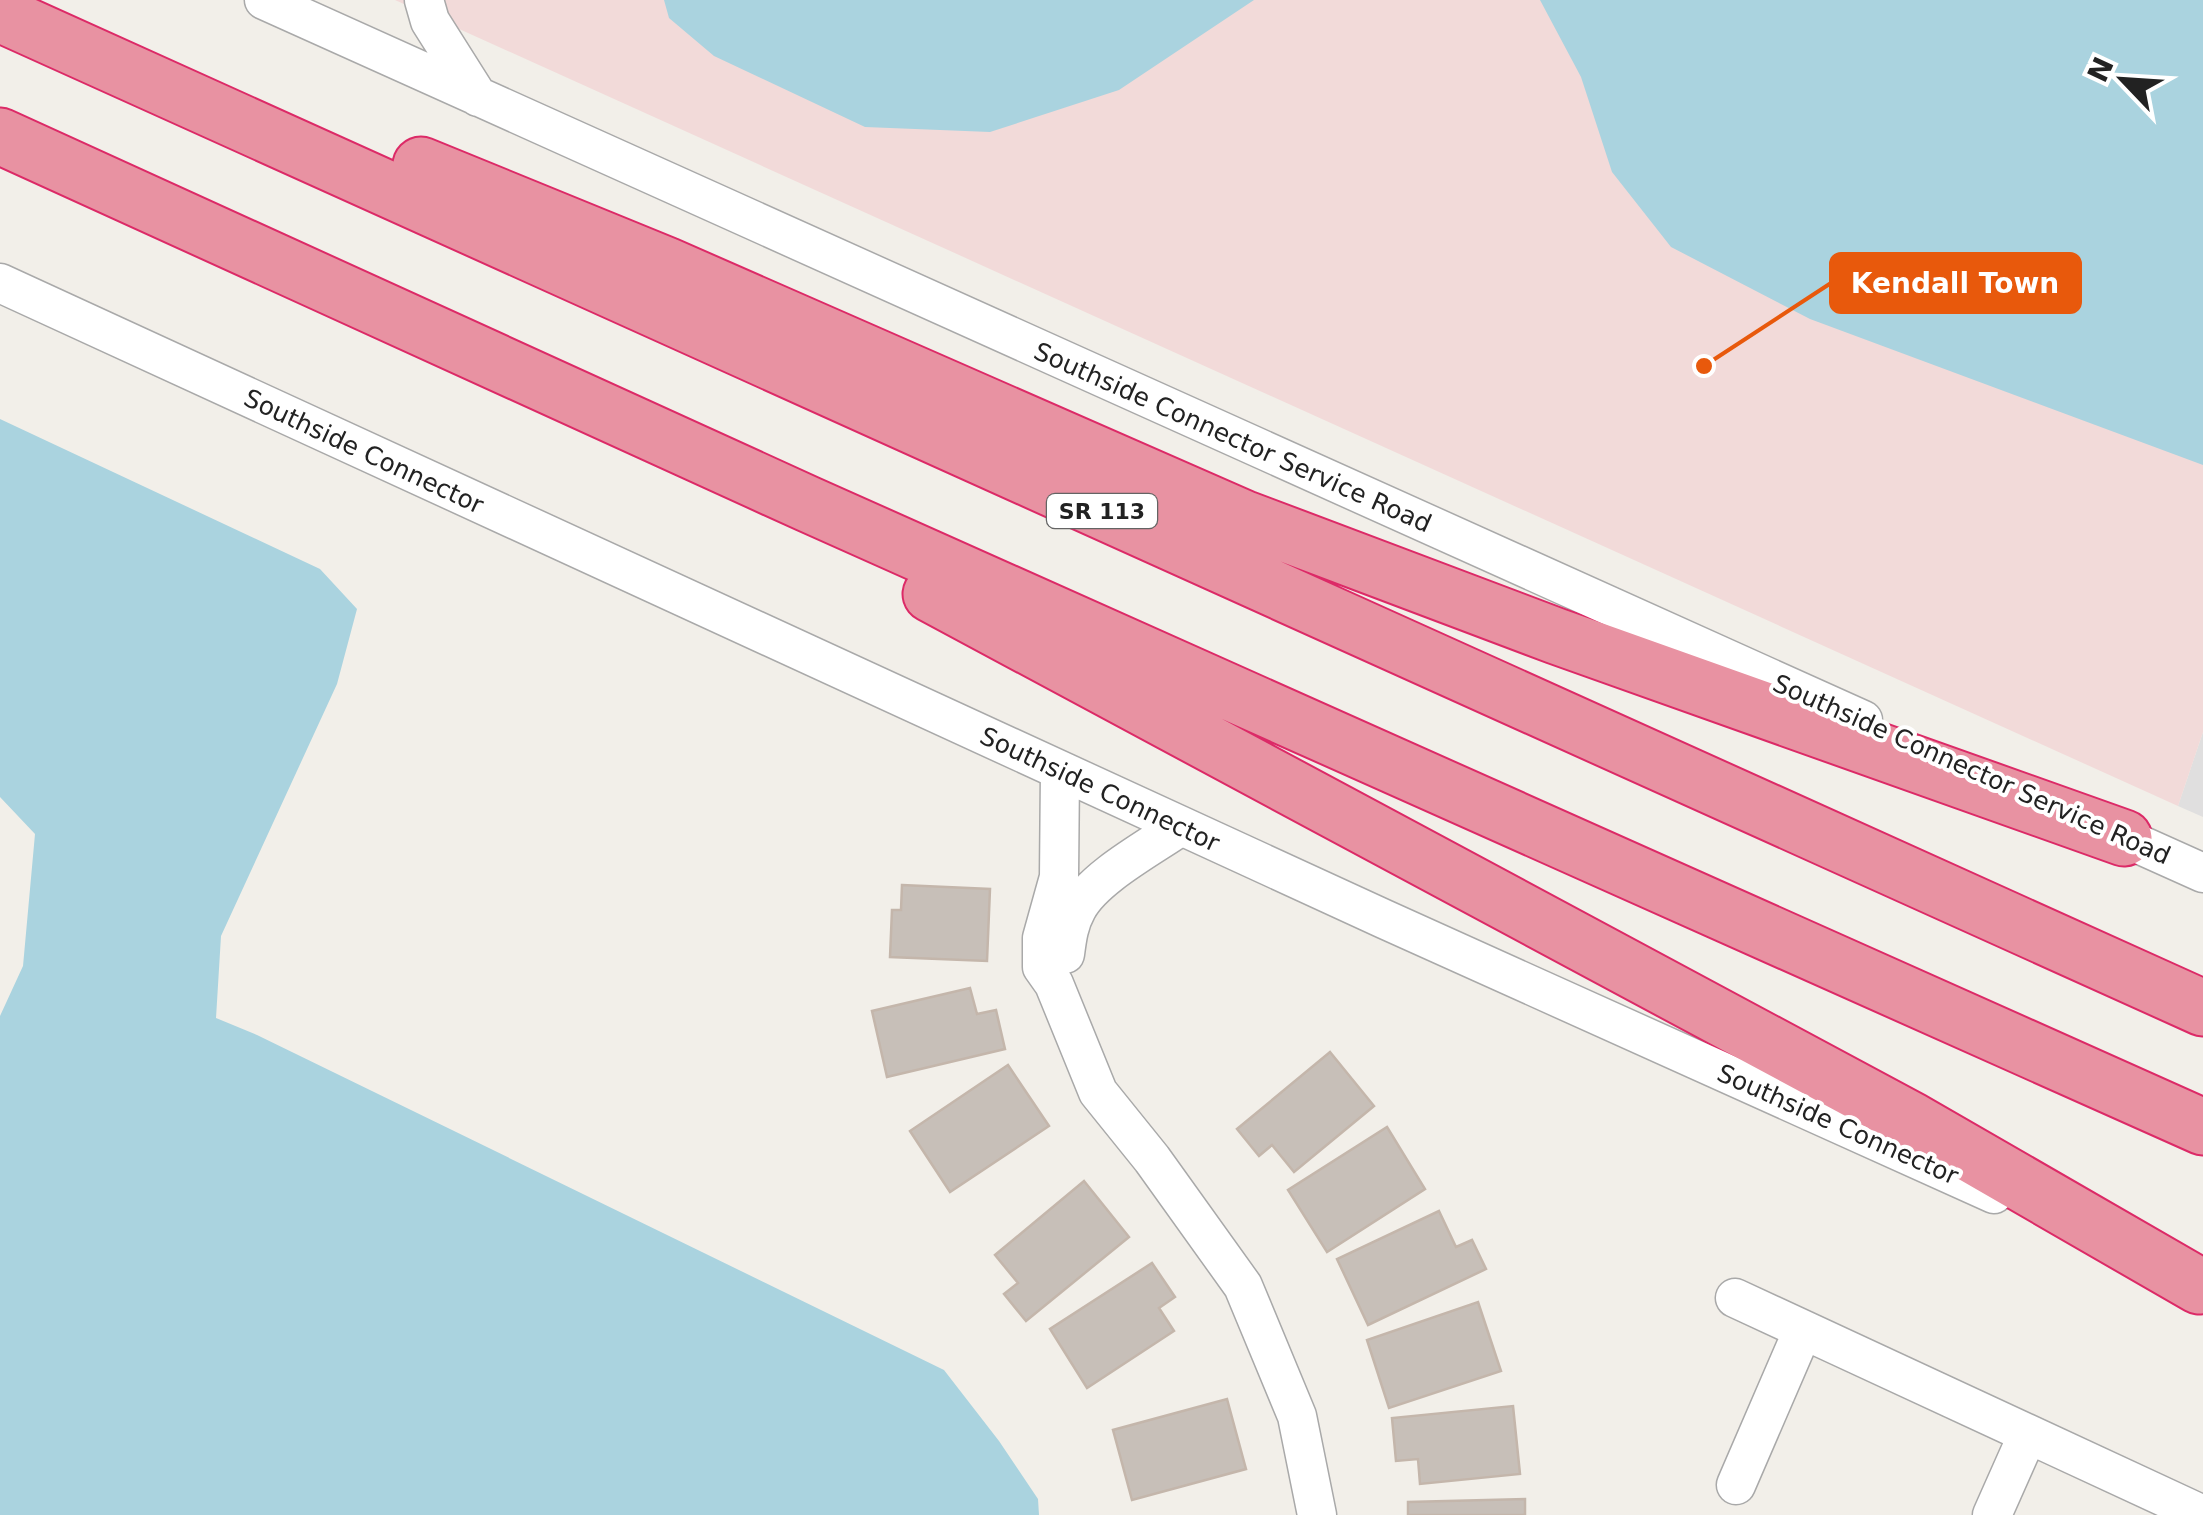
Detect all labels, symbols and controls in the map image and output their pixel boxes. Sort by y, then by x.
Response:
north arrow [2073,30,2173,130]
text: N [2081,52,2121,87]
callout: Kendall Town [1831,254,2080,312]
text: Kendall Town [1851,267,2059,300]
street label: Southside Connector Service Road [1030,336,1436,539]
street label: Southside Connector [239,383,489,520]
road number: SR 113 [1047,494,1157,528]
street label: Southside Connector Service Road [1769,668,2175,871]
street label: Southside Connector [975,721,1225,858]
street label: Southside Connector [1713,1058,1963,1191]

